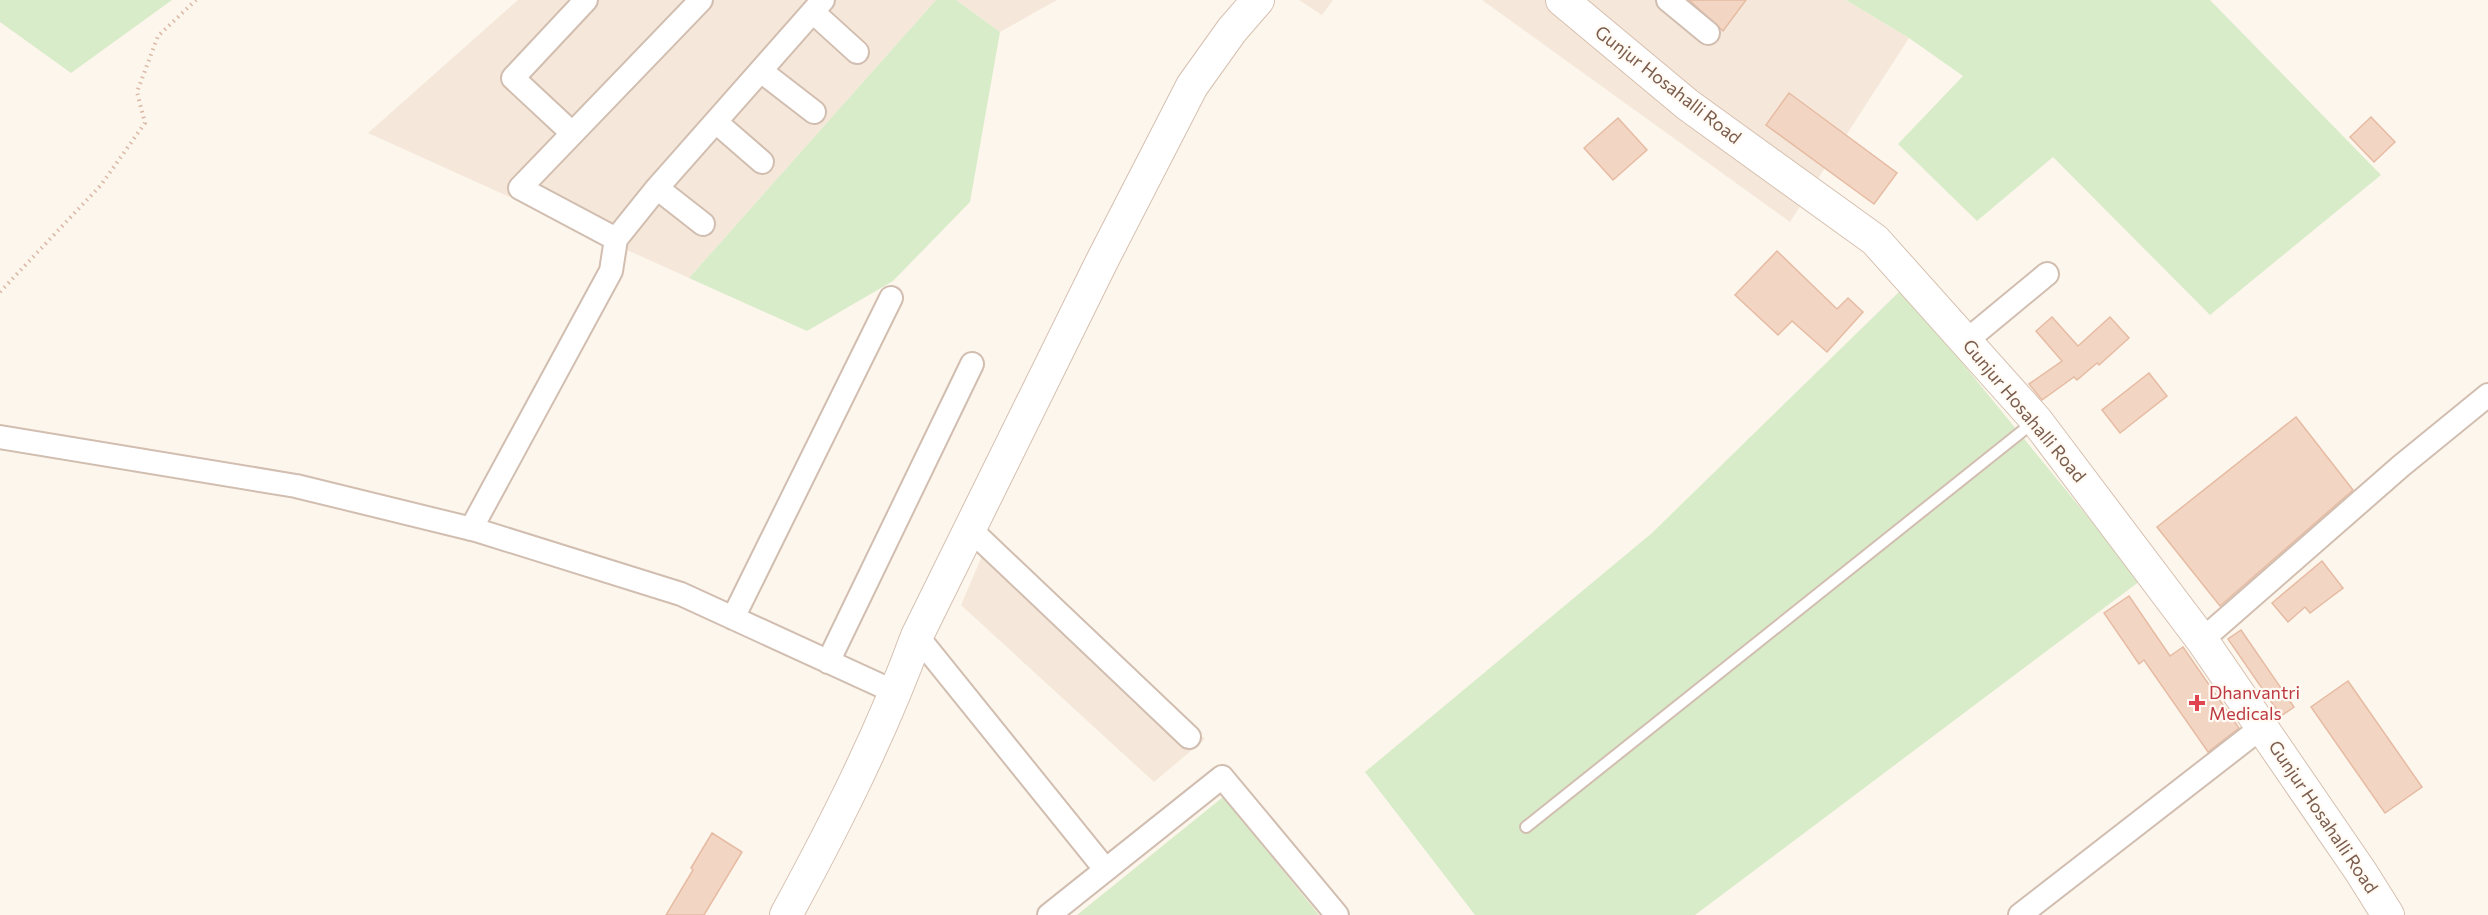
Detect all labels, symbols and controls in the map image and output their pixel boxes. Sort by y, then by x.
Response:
street label: Gunjur Hosahalli Road [1591,20,1746,148]
street label: Gunjur Hosahalli Road [1959,335,2091,486]
place label: Dhanvantri Medicals [2209,681,2300,724]
marker: Dhanvantri Medicals [2190,696,2204,710]
street label: Gunjur Hosahalli Road [2265,736,2383,897]

